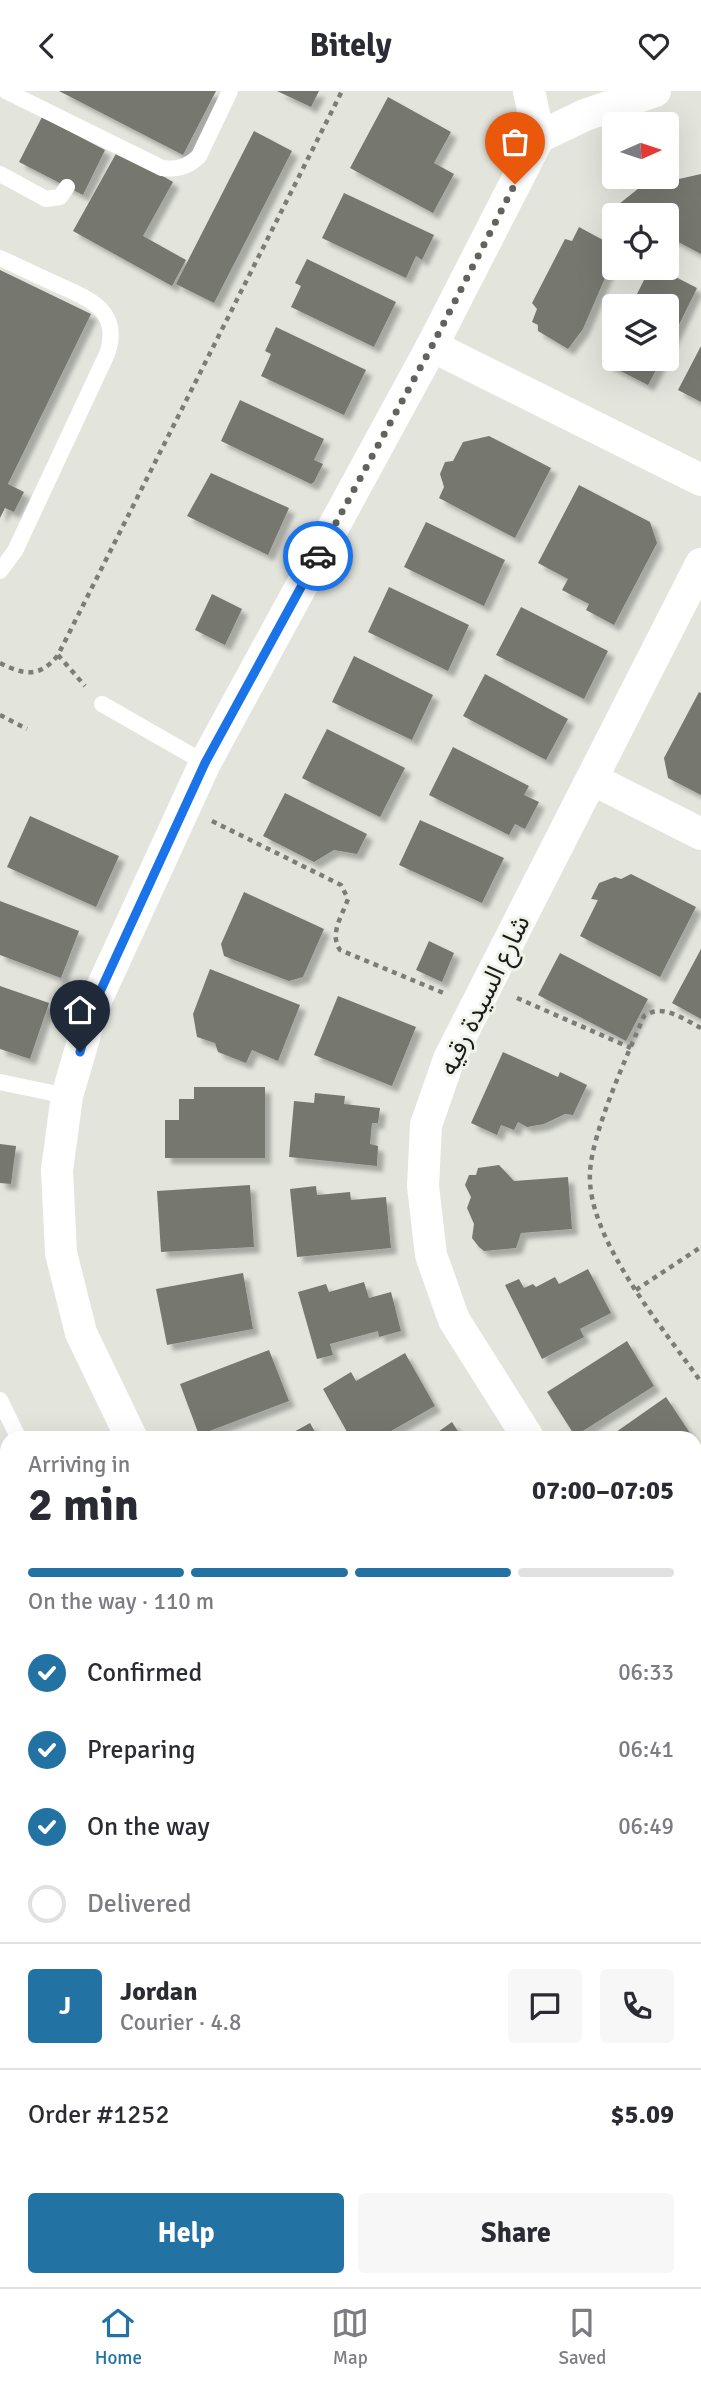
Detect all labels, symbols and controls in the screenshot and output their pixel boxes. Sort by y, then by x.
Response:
text: Bitely [309,26,392,65]
icon: back [28,27,66,65]
icon: heart [635,27,673,65]
pin [485,112,545,184]
north arrow [602,112,679,189]
map controls [602,112,679,371]
icon: bag [496,123,534,161]
button: locate [602,203,679,280]
button: layers [602,294,679,371]
courier [283,521,353,591]
icon: car [299,537,337,575]
street label: شارع السيدة رقيه [432,910,539,1082]
pin [50,980,110,1052]
icon: home [61,991,99,1029]
text: Arriving in [28,1450,130,1479]
text: 07:00–07:05 [532,1475,674,1507]
text: 2 min [28,1477,139,1533]
text: On the way · 110 m [28,1587,214,1616]
icon: check [28,1654,66,1692]
text: Confirmed [87,1657,202,1689]
text: 06:33 [618,1658,674,1687]
icon: check [28,1731,66,1769]
text: Preparing [87,1734,195,1766]
text: 06:41 [618,1735,674,1764]
icon: check [28,1808,66,1846]
text: On the way [87,1811,210,1843]
text: 06:49 [618,1812,674,1841]
text: Delivered [87,1888,192,1920]
button: chat [508,1969,582,2043]
button: phone [600,1969,674,2043]
text: Jordan [120,1976,197,2008]
text: J [59,1990,71,2022]
text: Courier · 4.8 [120,2008,241,2037]
text: Order #1252 [28,2099,169,2131]
text: $5.09 [610,2099,674,2131]
button: Help [28,2193,344,2273]
button: Share [358,2193,674,2273]
tab: Home [95,2304,142,2370]
tab: Map [331,2304,369,2370]
tab: Saved [558,2304,606,2370]

